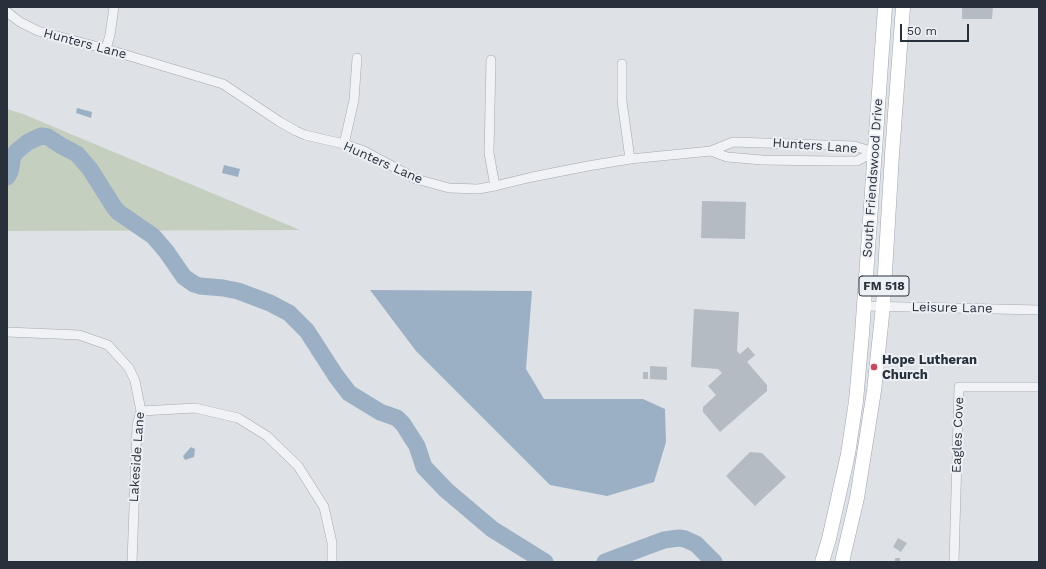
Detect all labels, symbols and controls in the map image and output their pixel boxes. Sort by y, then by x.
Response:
scale bar [902,16,971,42]
text: 50 m [907,24,937,38]
street label: Hunters Lane [42,25,128,63]
street label: South Friendswood Drive [860,98,886,258]
street label: Hunters Lane [772,135,858,157]
street label: Hunters Lane [341,139,425,187]
road number: FM 518 [859,276,909,296]
street label: Leisure Lane [911,299,993,317]
place label: Hope Lutheran Church [882,352,977,383]
marker: Hope Lutheran Church [869,362,879,372]
street label: Eagles Cove [949,397,967,473]
street label: Lakeside Lane [126,411,148,503]

